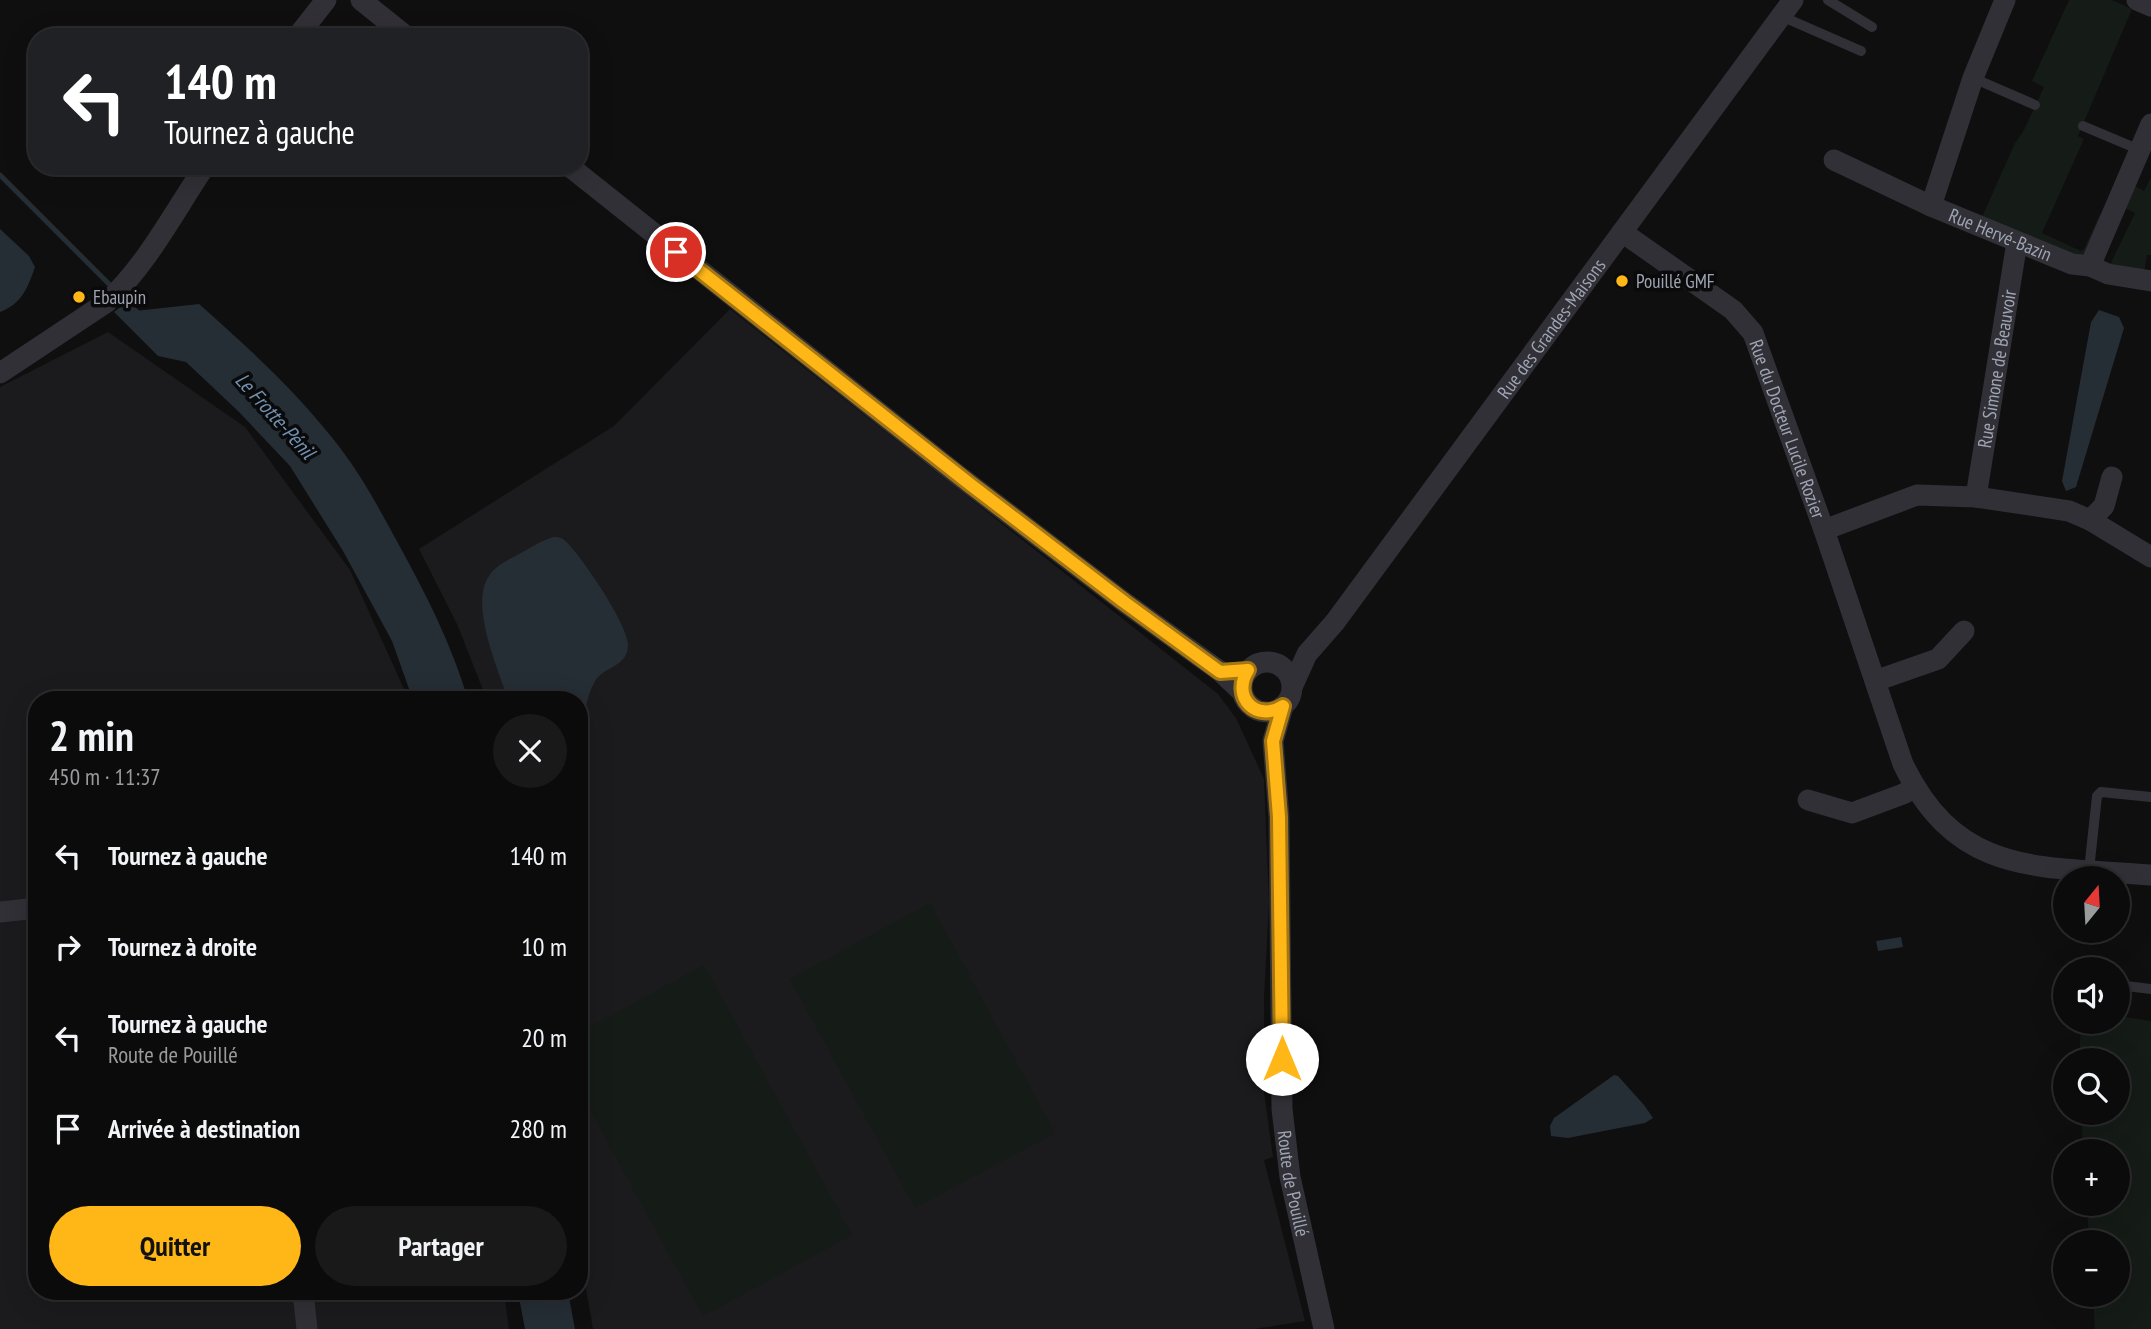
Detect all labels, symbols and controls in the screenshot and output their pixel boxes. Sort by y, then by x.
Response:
text: 140 m [164,49,277,113]
icon: left [49,56,140,147]
text: Tournez à gauche [164,111,355,153]
street label: Rue Hervé-Bazin [1945,203,2055,266]
pin [646,222,706,282]
icon: arrive [657,233,695,271]
street label: Rue des Grandes-Maisons [1492,254,1610,403]
place label: Pouillé GMF [1636,269,1715,293]
marker: Pouillé GMF [1614,273,1630,289]
place label: Ebaupin [93,285,146,309]
street label: Rue Simone de Beauvoir [1972,287,2021,450]
marker: Ebaupin [71,289,87,305]
street label: Rue du Docteur Lucile Rozier [1744,336,1831,522]
water label: Le Frotte-Pénil [230,367,323,466]
text: 2 min [49,708,134,763]
button: close [493,714,567,788]
text: 450 m · 11:37 [49,762,161,791]
icon: left [49,837,87,875]
text: Tournez à gauche [108,839,268,872]
text: 140 m [509,839,567,872]
north arrow [2053,866,2130,943]
map controls [2053,866,2130,1307]
icon: right [49,928,87,966]
text: Tournez à droite [108,930,257,963]
text: 10 m [521,930,567,963]
button: sound [2053,957,2130,1034]
text: Tournez à gauche [108,1007,268,1040]
icon: left [49,1019,87,1057]
text: 20 m [521,1021,567,1054]
position arrow [1245,1022,1319,1096]
text: Route de Pouillé [108,1040,238,1069]
button: search [2053,1048,2130,1125]
icon: arrive [49,1110,87,1148]
text: Arrivée à destination [108,1112,300,1145]
text: 280 m [509,1112,567,1145]
street label: Route de Pouillé [1273,1129,1315,1239]
button: + [2053,1139,2130,1216]
button: Quitter [49,1206,301,1286]
button: Partager [315,1206,567,1286]
button: − [2053,1230,2130,1307]

